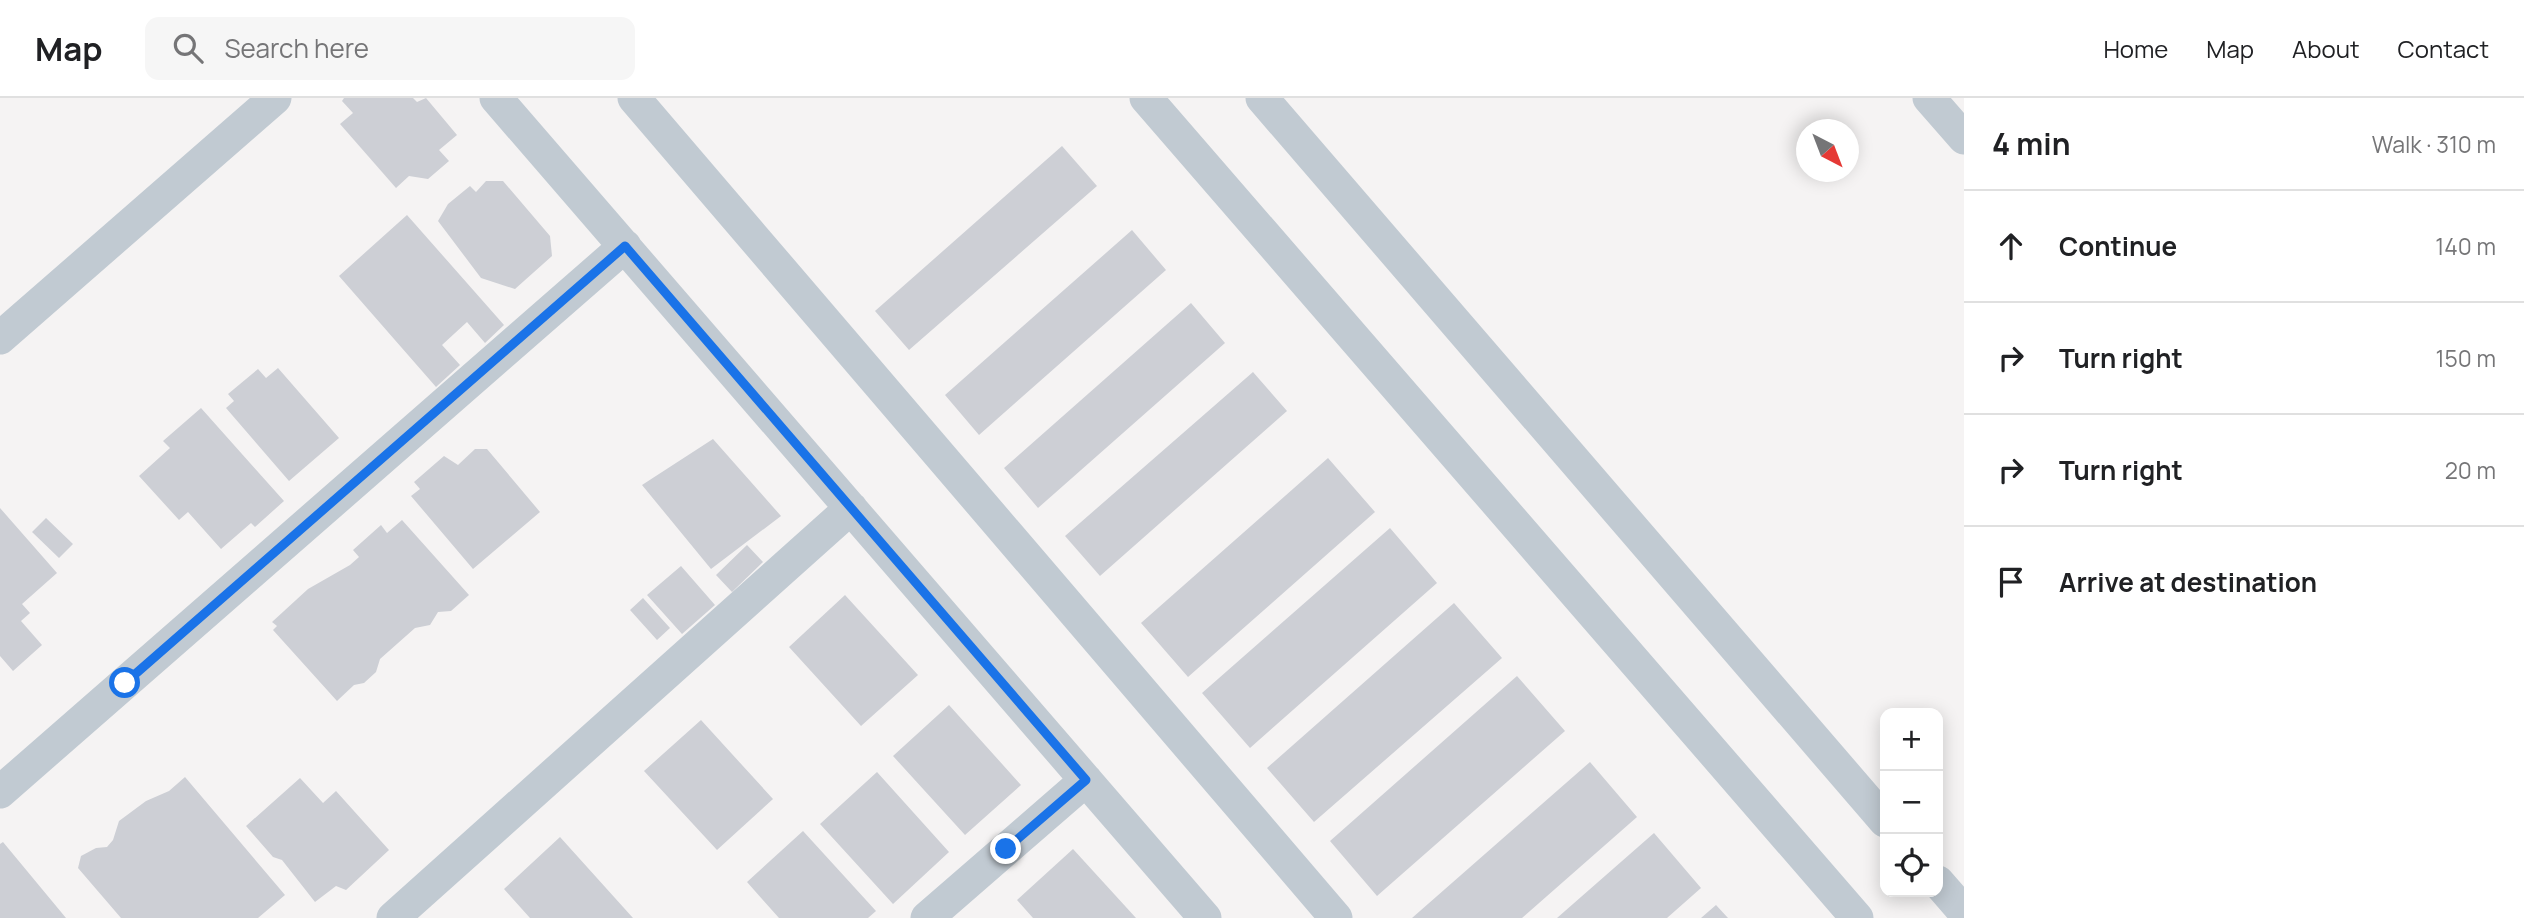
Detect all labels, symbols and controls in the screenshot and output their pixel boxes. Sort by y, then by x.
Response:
search box [145,17,635,80]
text: Map [35,26,103,71]
icon: search [169,29,207,67]
text: Search here [225,30,369,66]
text: Home [2103,32,2168,65]
text: Map [2206,32,2254,65]
text: About [2292,32,2360,65]
text: Contact [2398,32,2489,65]
north arrow [1796,119,1859,182]
text: 4 min [1992,123,2070,164]
text: Walk · 310 m [2372,128,2496,160]
icon: ahead [1992,227,2030,265]
text: Continue [2059,228,2177,264]
text: 140 m [2435,230,2496,262]
icon: right [1992,339,2030,377]
text: Turn right [2059,340,2183,376]
text: 150 m [2436,342,2496,374]
icon: right [1992,451,2030,489]
text: Turn right [2059,452,2183,488]
text: 20 m [2445,454,2496,486]
icon: arrive [1992,563,2030,601]
text: Arrive at destination [2059,564,2317,600]
route start [109,667,140,698]
map controls [1880,708,1943,897]
button: + [1880,708,1943,771]
button: − [1880,771,1943,834]
route end [990,833,1021,864]
button: locate [1880,834,1943,897]

